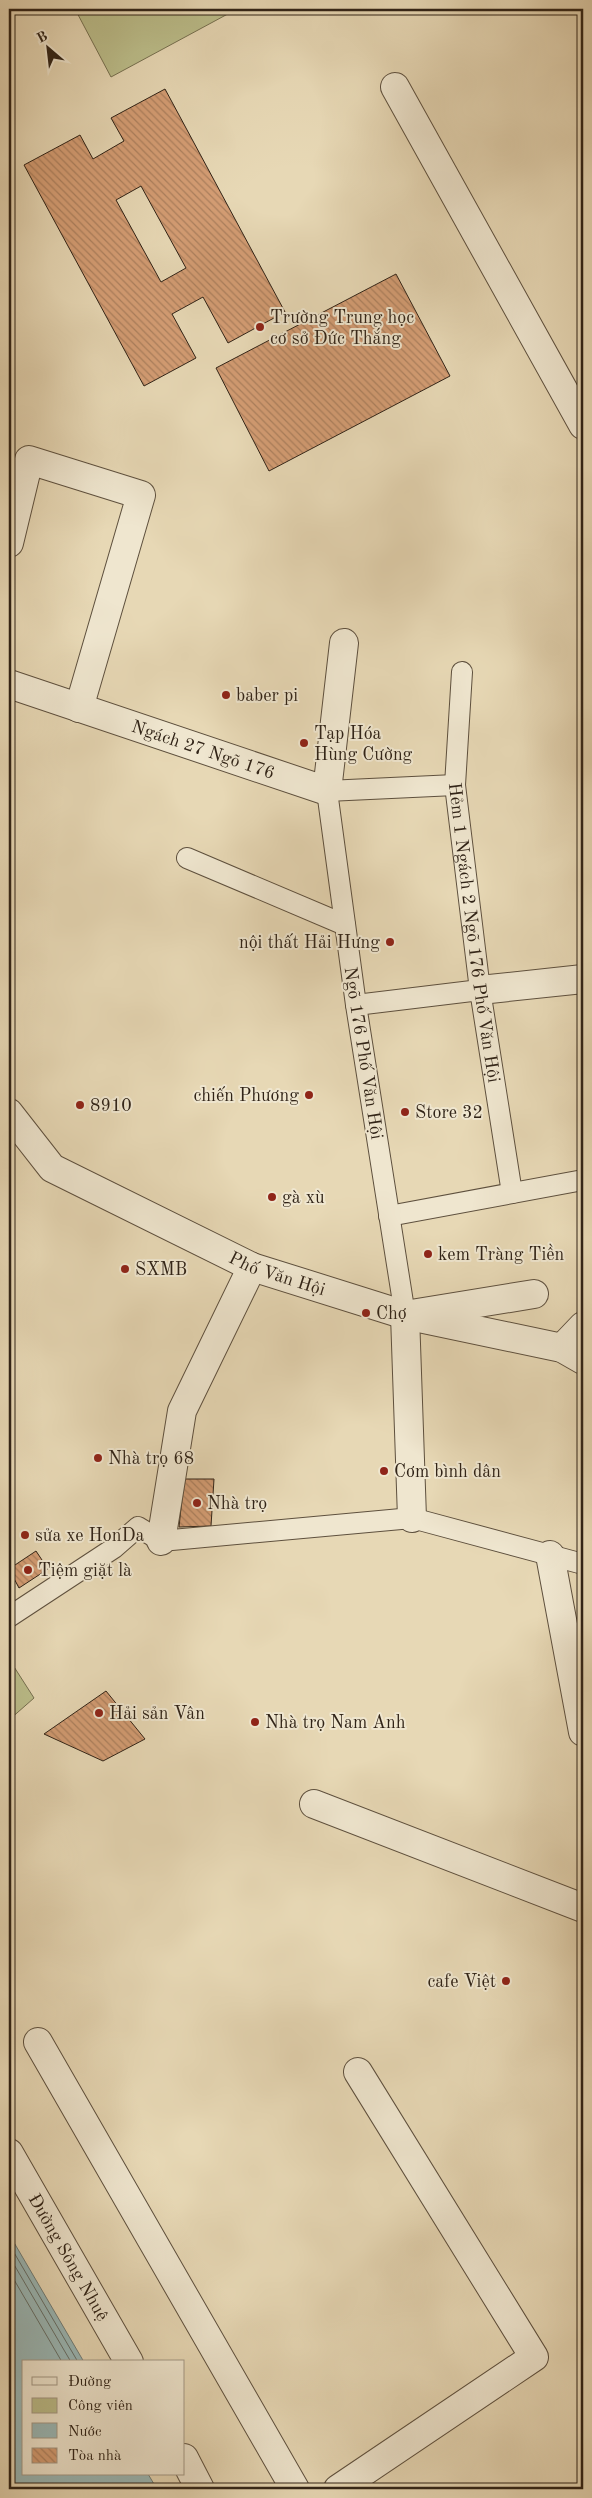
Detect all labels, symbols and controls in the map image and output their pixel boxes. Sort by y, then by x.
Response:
north arrow [22,22,72,72]
text: B [35,29,50,46]
place label: Trường Trung học cơ sở Đức Thắng [270,309,414,348]
marker: Trường Trung học cơ sở Đức Thắng [254,321,266,333]
place label: baber pi [236,687,298,705]
marker: baber pi [220,689,232,701]
street label: Ngách 27 Ngõ 176 [129,718,277,783]
place label: Tạp Hóa Hùng Cường [314,725,413,764]
marker: Tạp Hóa Hùng Cường [298,737,310,749]
street label: Hẻm 1 Ngách 2 Ngõ 176 Phố Văn Hội [445,782,502,1084]
place label: nội thất Hải Hưng [239,933,380,952]
marker: nội thất Hải Hưng [384,936,396,948]
street label: Ngõ 176 Phố Văn Hội [340,965,387,1141]
place label: chiến Phương [193,1086,299,1105]
marker: chiến Phương [303,1089,315,1101]
place label: 8910 [90,1097,132,1115]
marker: 8910 [74,1099,86,1111]
place label: Store 32 [415,1104,483,1122]
marker: Store 32 [399,1106,411,1118]
place label: gà xù [282,1189,325,1207]
marker: gà xù [266,1191,278,1203]
place label: kem Tràng Tiền [438,1243,565,1264]
marker: kem Tràng Tiền [422,1248,434,1260]
street label: Phố Văn Hội [226,1249,327,1299]
place label: SXMB [135,1261,187,1279]
marker: SXMB [119,1263,131,1275]
place label: Chợ [376,1305,407,1323]
marker: Chợ [360,1307,372,1319]
place label: Nhà trọ 68 [108,1450,194,1468]
marker: Nhà trọ 68 [92,1452,104,1464]
place label: Cơm bình dân [394,1463,501,1481]
marker: Cơm bình dân [378,1465,390,1477]
place label: Nhà trọ [207,1495,267,1513]
marker: Nhà trọ [191,1497,203,1509]
place label: sửa xe HonDa [35,1527,144,1545]
marker: sửa xe HonDa [19,1529,31,1541]
place label: Tiệm giặt là [38,1562,132,1580]
marker: Tiệm giặt là [22,1564,34,1576]
place label: Hải sản Vân [109,1705,205,1723]
marker: Hải sản Vân [93,1707,105,1719]
place label: Nhà trọ Nam Anh [265,1714,406,1732]
marker: Nhà trọ Nam Anh [249,1716,261,1728]
place label: cafe Việt [427,1973,496,1991]
marker: cafe Việt [500,1975,512,1987]
street label: Đường Sông Nhuệ [24,2191,111,2324]
legend [22,2360,185,2476]
text: Đường [68,2375,111,2390]
text: Công viên [68,2399,133,2414]
text: Nước [68,2425,102,2440]
text: Tòa nhà [68,2449,122,2464]

